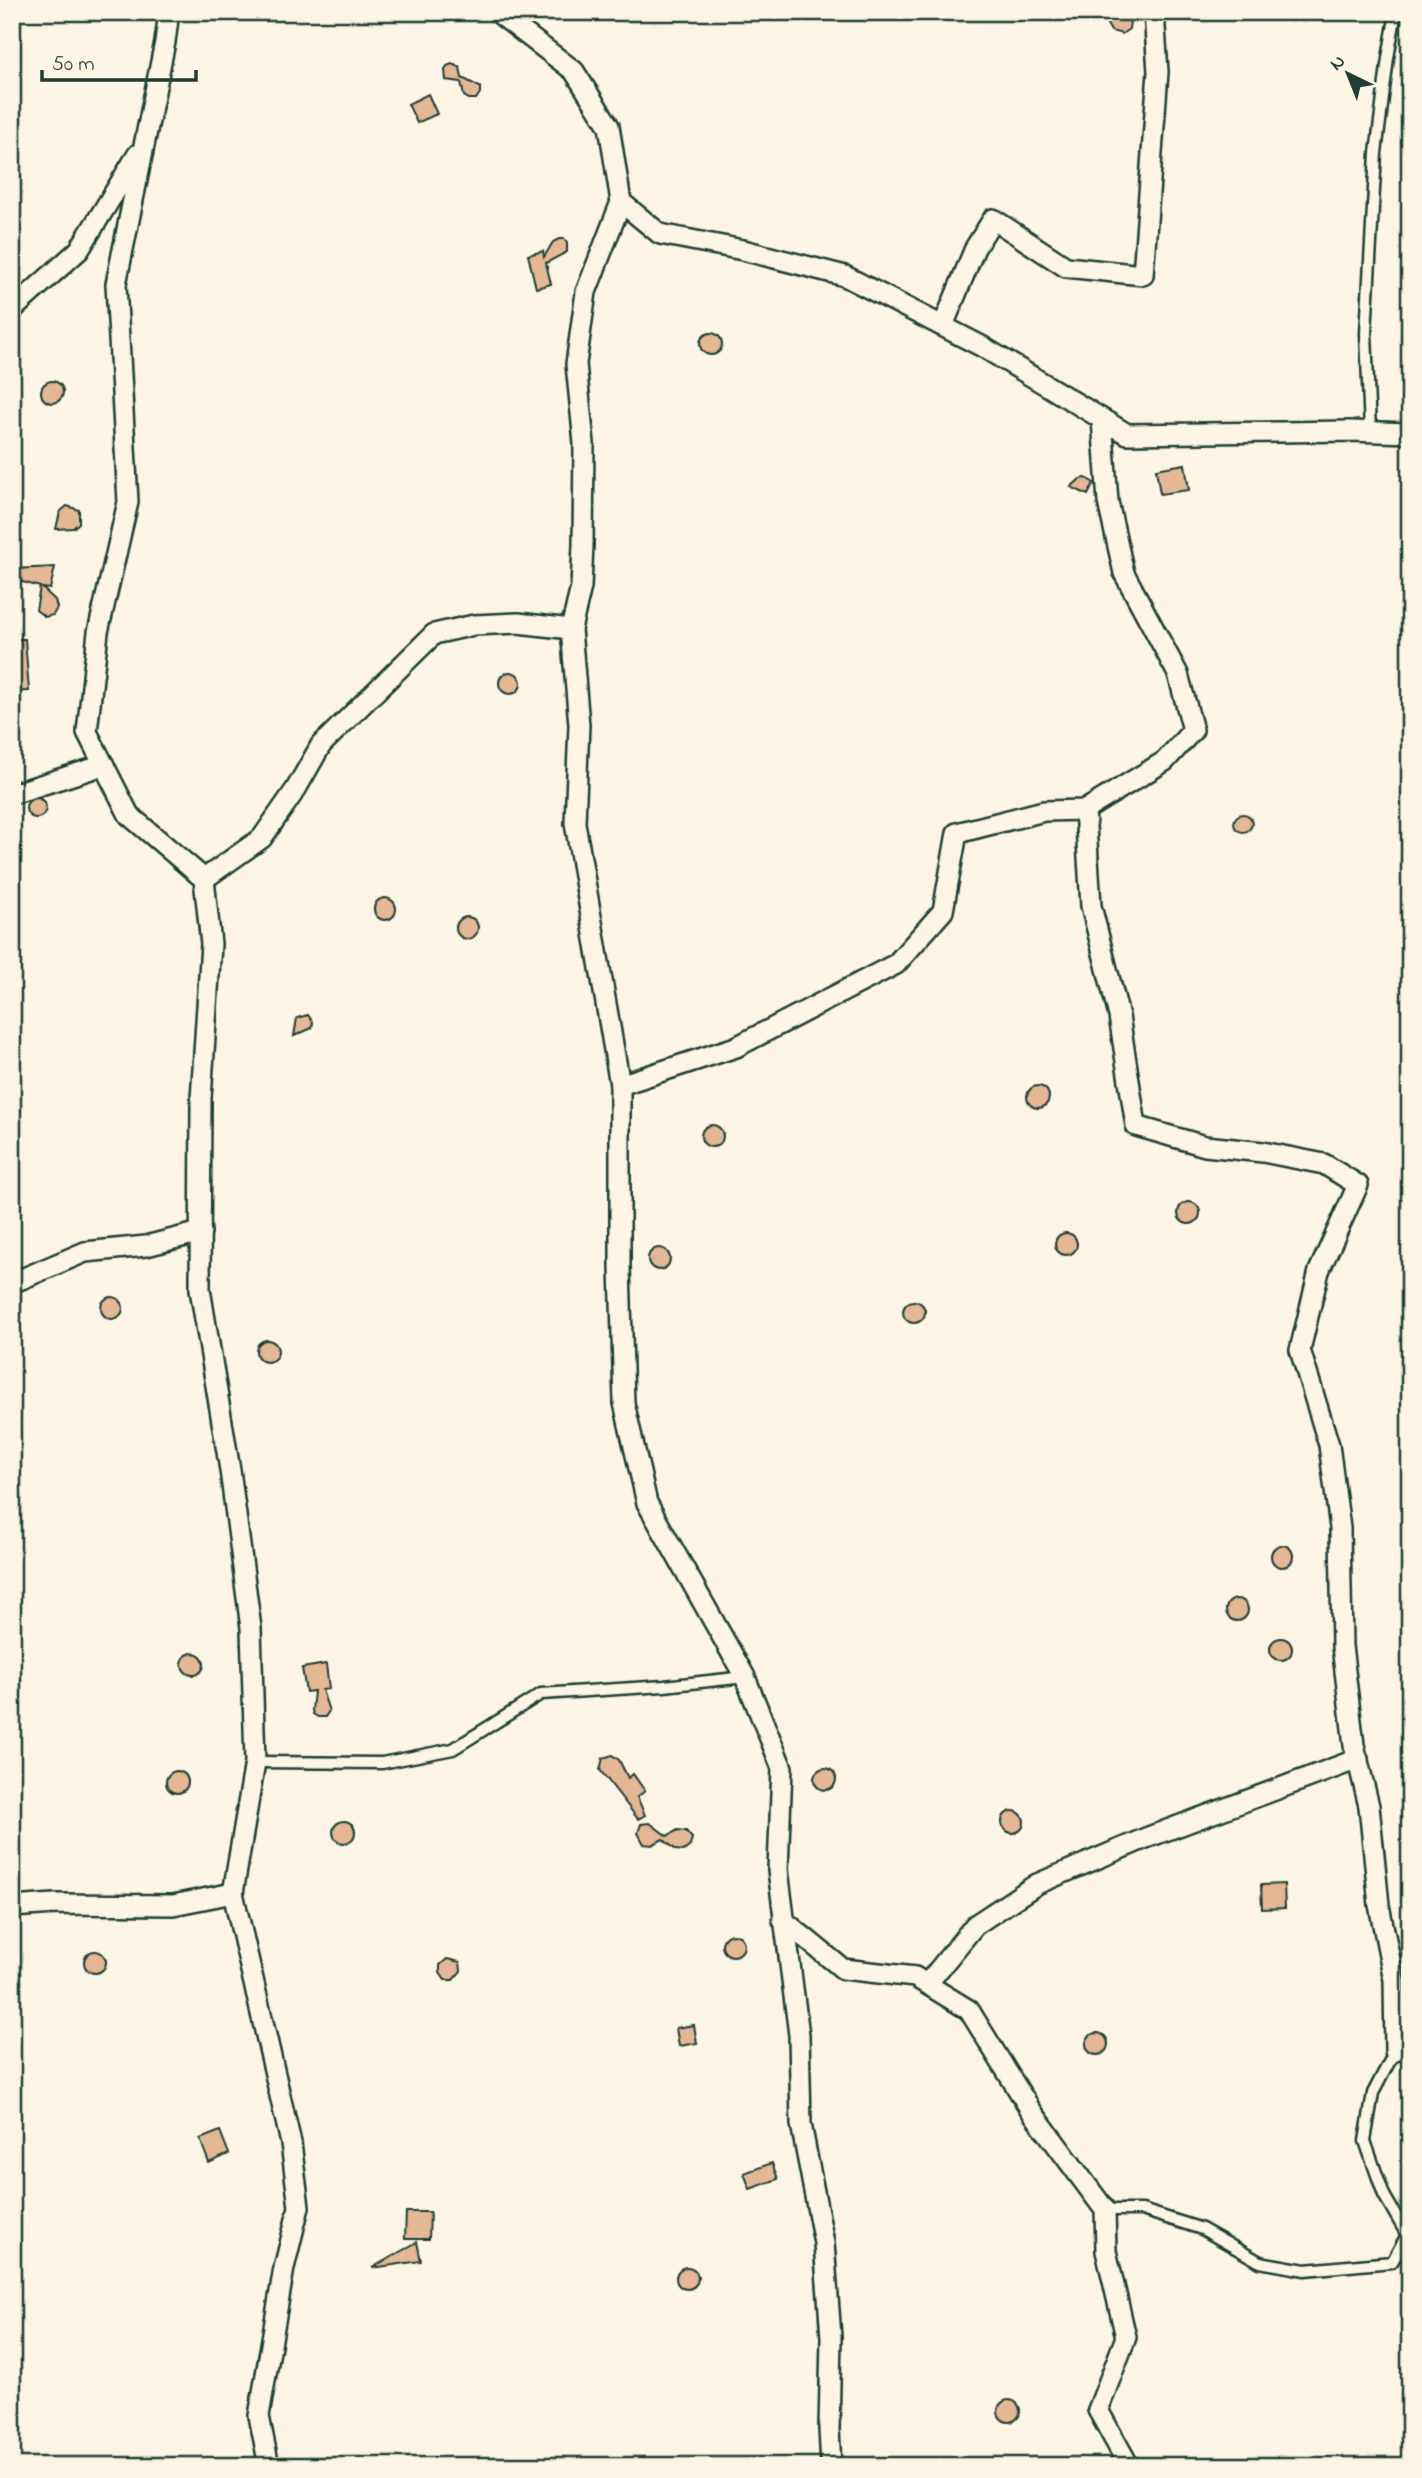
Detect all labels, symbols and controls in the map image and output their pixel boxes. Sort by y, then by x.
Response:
scale bar [42,38,196,82]
north arrow [1314,38,1384,108]
text: N [1324,49,1352,78]
text: 50 m [52,50,95,80]

